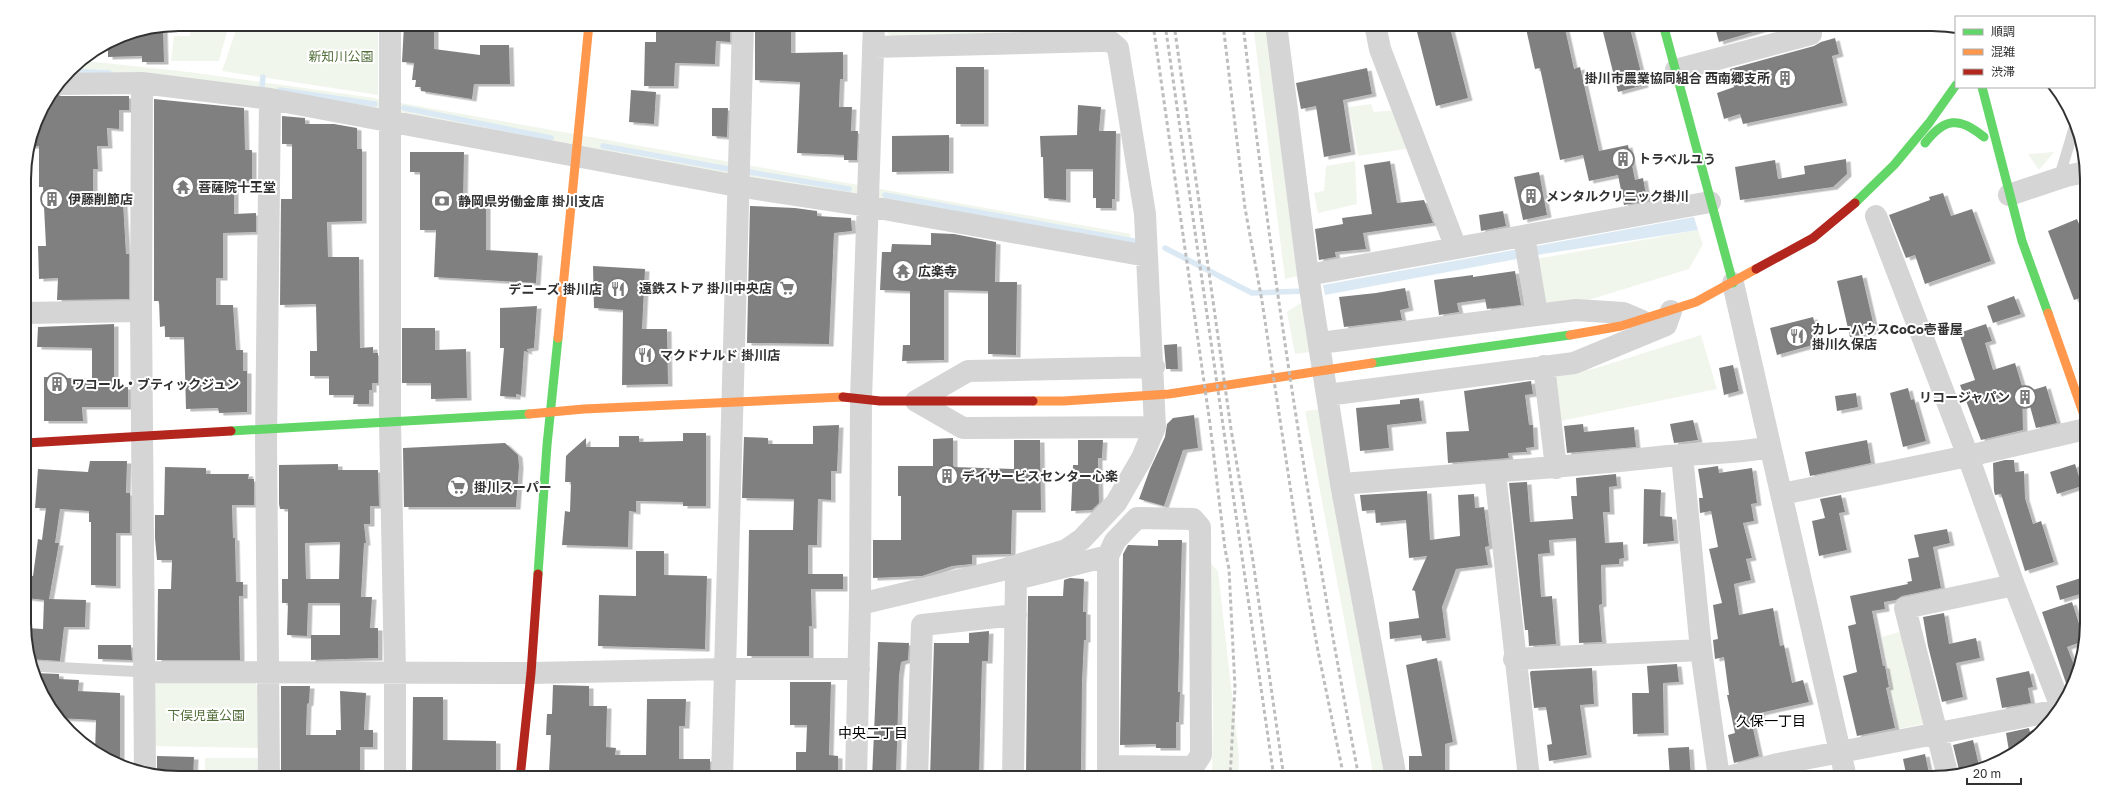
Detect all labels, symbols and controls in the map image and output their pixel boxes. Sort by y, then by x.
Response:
legend [1955,16,2095,88]
text: 順調 [1991,24,2015,39]
text: 混雑 [1991,44,2015,59]
park label: 新知川公園 [308,48,374,64]
text: 渋滞 [1991,64,2015,79]
building icon: 掛川市農業協同組合 西南郷支所 [1772,65,1798,91]
place label: 掛川市農業協同組合 西南郷支所 [1585,70,1770,86]
building icon: トラベルユう [1610,146,1636,172]
place label: トラベルユう [1638,151,1716,167]
temple icon: 菩薩院十王堂 [170,174,196,200]
place label: 菩薩院十王堂 [198,179,276,195]
building icon: メンタルクリニック掛川 [1518,183,1544,209]
building icon: 伊藤削節店 [39,186,65,212]
bank icon: 静岡県労働金庫 掛川支店 [429,188,455,214]
place label: メンタルクリニック掛川 [1546,188,1689,204]
place label: 伊藤削節店 [68,191,133,207]
place label: 静岡県労働金庫 掛川支店 [458,193,604,209]
temple icon: 広楽寺 [890,258,916,284]
place label: 広楽寺 [918,263,957,279]
supermarket icon: 遠鉄ストア 掛川中央店 [774,275,800,301]
restaurant icon: デニーズ 掛川店 [605,276,631,302]
place label: 遠鉄ストア 掛川中央店 [639,280,772,296]
place label: デニーズ 掛川店 [508,281,602,297]
place label: カレーハウスCoCo壱番屋 掛川久保店 [1812,321,1963,352]
restaurant icon: カレーハウスCoCo壱番屋 掛川久保店 [1784,323,1810,349]
restaurant icon: マクドナルド 掛川店 [632,342,658,368]
place label: マクドナルド 掛川店 [660,347,780,363]
building icon: ワコール・ブティックジュン [44,371,70,397]
place label: ワコール・ブティックジュン [72,376,239,392]
building icon: リコージャパン [2012,384,2038,410]
place label: リコージャパン [1919,389,2010,405]
building icon: デイサービスセンター心楽 [934,463,960,489]
place label: デイサービスセンター心楽 [962,468,1118,484]
supermarket icon: 掛川スーパー [445,474,471,500]
place label: 掛川スーパー [474,479,552,495]
park label: 下俣児童公園 [167,707,245,723]
district label: 久保一丁目 [1736,712,1806,729]
district label: 中央二丁目 [838,724,908,741]
scale bar [1967,760,2021,786]
text: 20 m [1973,766,2001,781]

